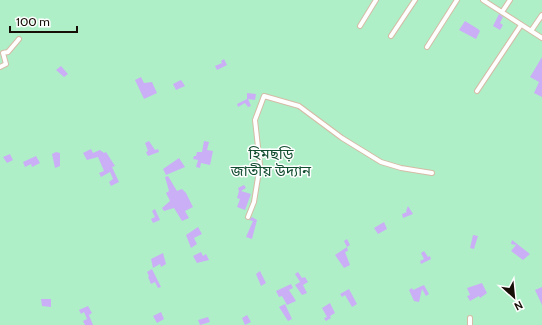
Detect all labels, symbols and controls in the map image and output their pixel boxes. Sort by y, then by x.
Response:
scale bar [10,8,77,34]
text: 100 m [16,14,50,29]
park label: হিমছড়ি জাতীয় উদ্যান [230,145,312,180]
north arrow [494,277,534,317]
text: N [512,298,525,314]

